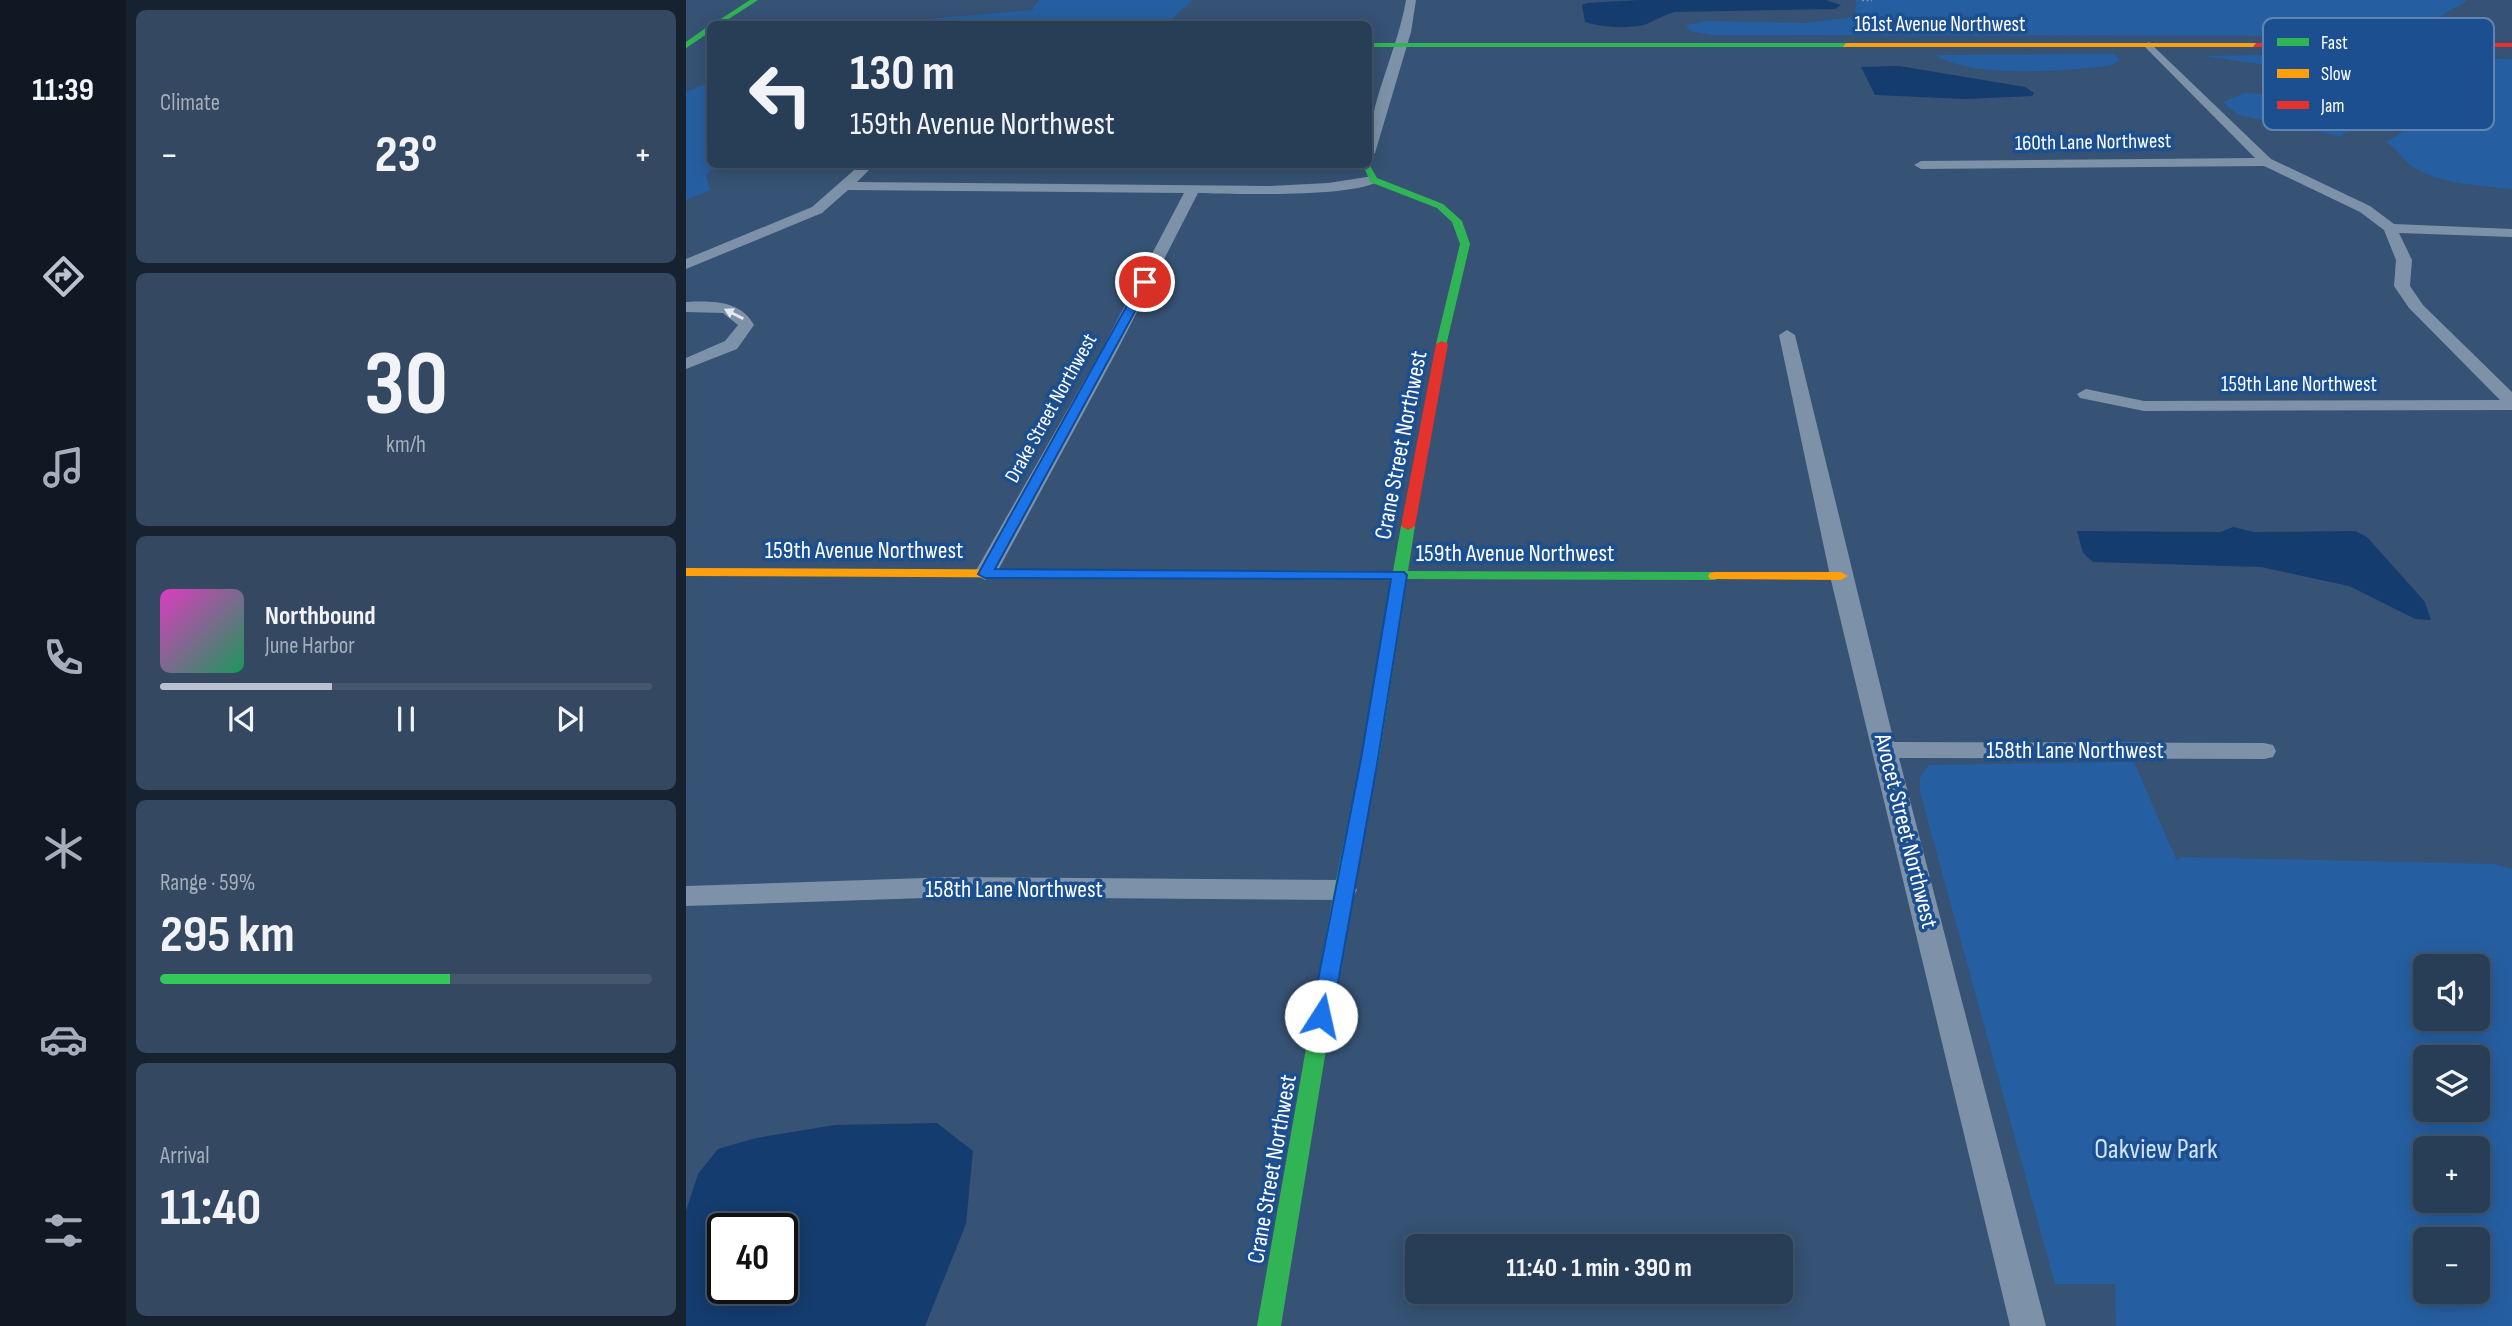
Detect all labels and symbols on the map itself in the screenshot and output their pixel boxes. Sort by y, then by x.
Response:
street label: 161st Avenue Northwest [1854,12,2026,37]
legend [2263,18,2494,130]
text: Fast [2321,32,2348,55]
text: Slow [2321,63,2351,86]
text: Jam [2320,95,2344,118]
street label: 160th Lane Northwest [2015,128,2171,156]
pin [1115,252,1175,312]
one-way arrow [724,308,744,319]
street label: Drake Street Northwest [1000,329,1102,487]
street label: Crane Street Northwest [1369,348,1433,542]
street label: 159th Lane Northwest [2221,372,2377,397]
street label: 159th Avenue Northwest [765,536,963,565]
street label: 159th Avenue Northwest [1416,539,1614,568]
street label: Avocet Street Northwest [1868,730,1944,931]
street label: 158th Lane Northwest [1986,736,2164,765]
street label: 158th Lane Northwest [925,875,1103,904]
position arrow [1284,979,1358,1053]
street label: Crane Street Northwest [1241,1072,1303,1266]
park label: Oakview Park [2094,1133,2218,1166]
speed limit sign: 40 [707,1213,798,1304]

